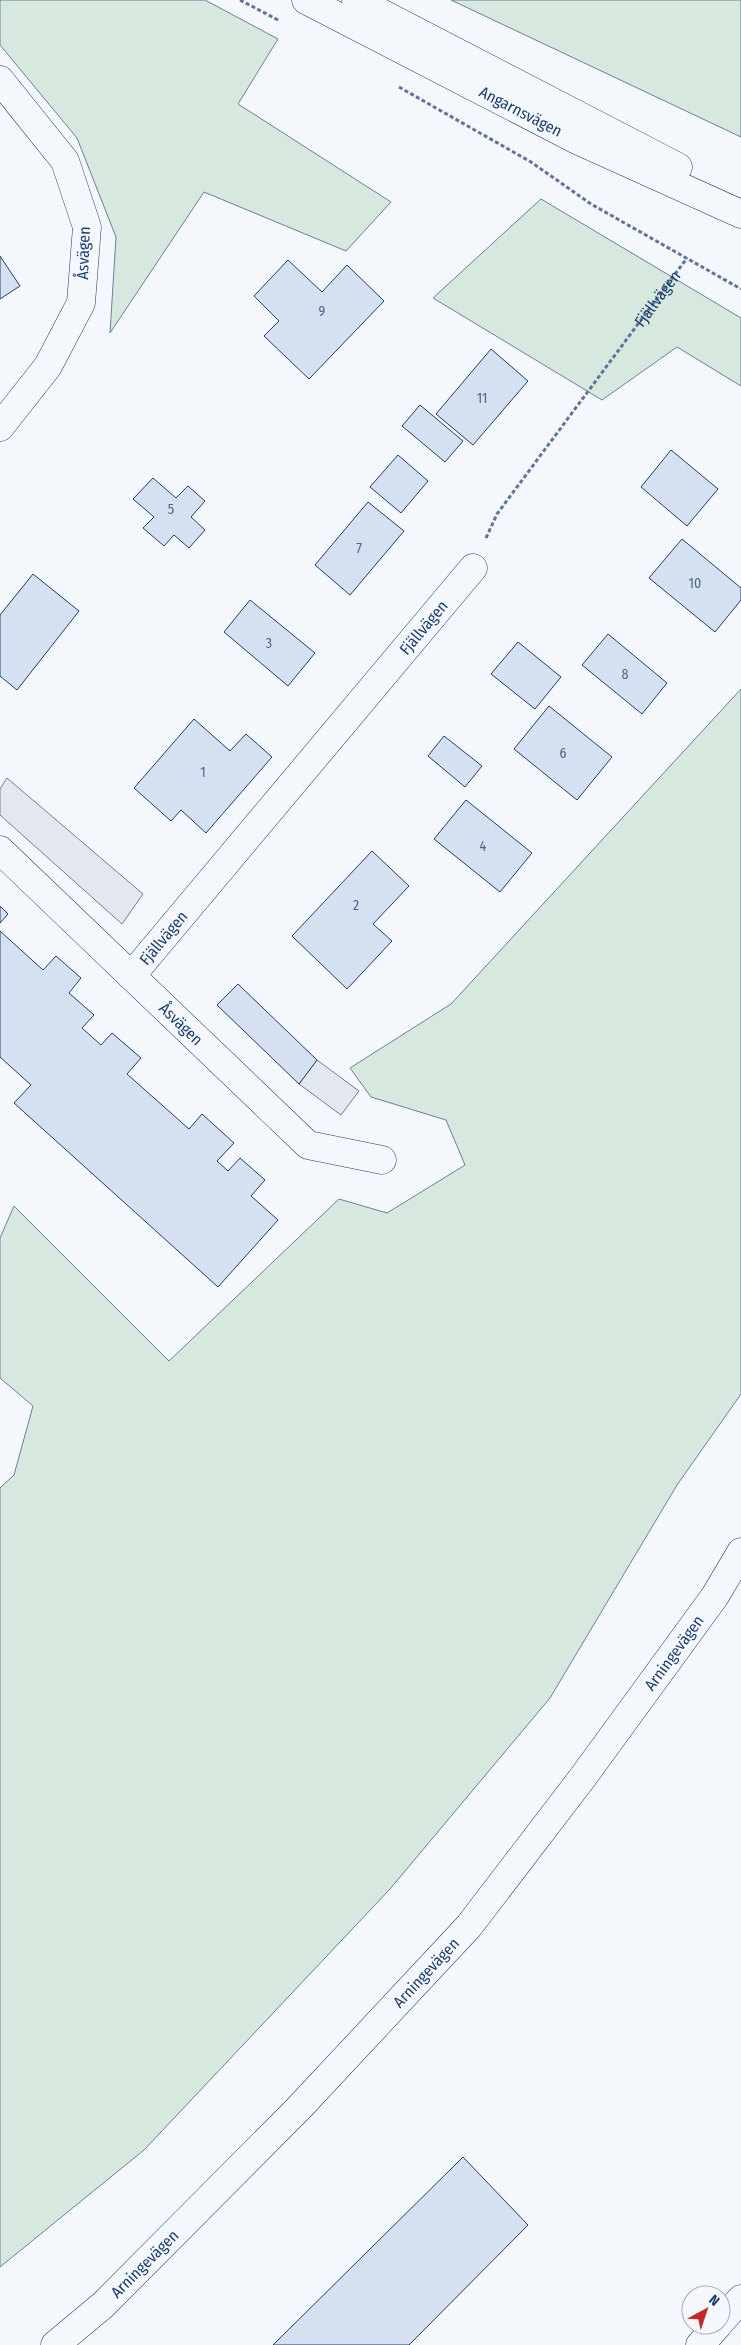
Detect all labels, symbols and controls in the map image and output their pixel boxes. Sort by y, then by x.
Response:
street label: Angarnsvägen [476,82,565,141]
street label: Åsvägen [72,226,94,280]
street label: Fjällvägen [631,267,684,330]
house number: 9 [319,303,326,320]
house number: 11 [477,390,487,407]
house number: 5 [168,501,174,518]
house number: 7 [356,540,362,557]
house number: 10 [689,575,701,592]
street label: Fjällvägen [396,597,452,659]
house number: 3 [266,635,272,652]
house number: 8 [622,666,629,683]
house number: 6 [560,745,567,762]
house number: 1 [200,764,206,781]
house number: 4 [480,838,487,855]
house number: 2 [353,897,359,914]
street label: Fjällvägen [135,907,192,969]
street label: Åsvägen [155,998,207,1049]
street label: Arningevägen [640,1612,708,1694]
street label: Arningevägen [389,1934,463,2011]
street label: Arningevägen [107,2226,182,2302]
north arrow [681,2285,731,2335]
text: N [705,2291,723,2310]

